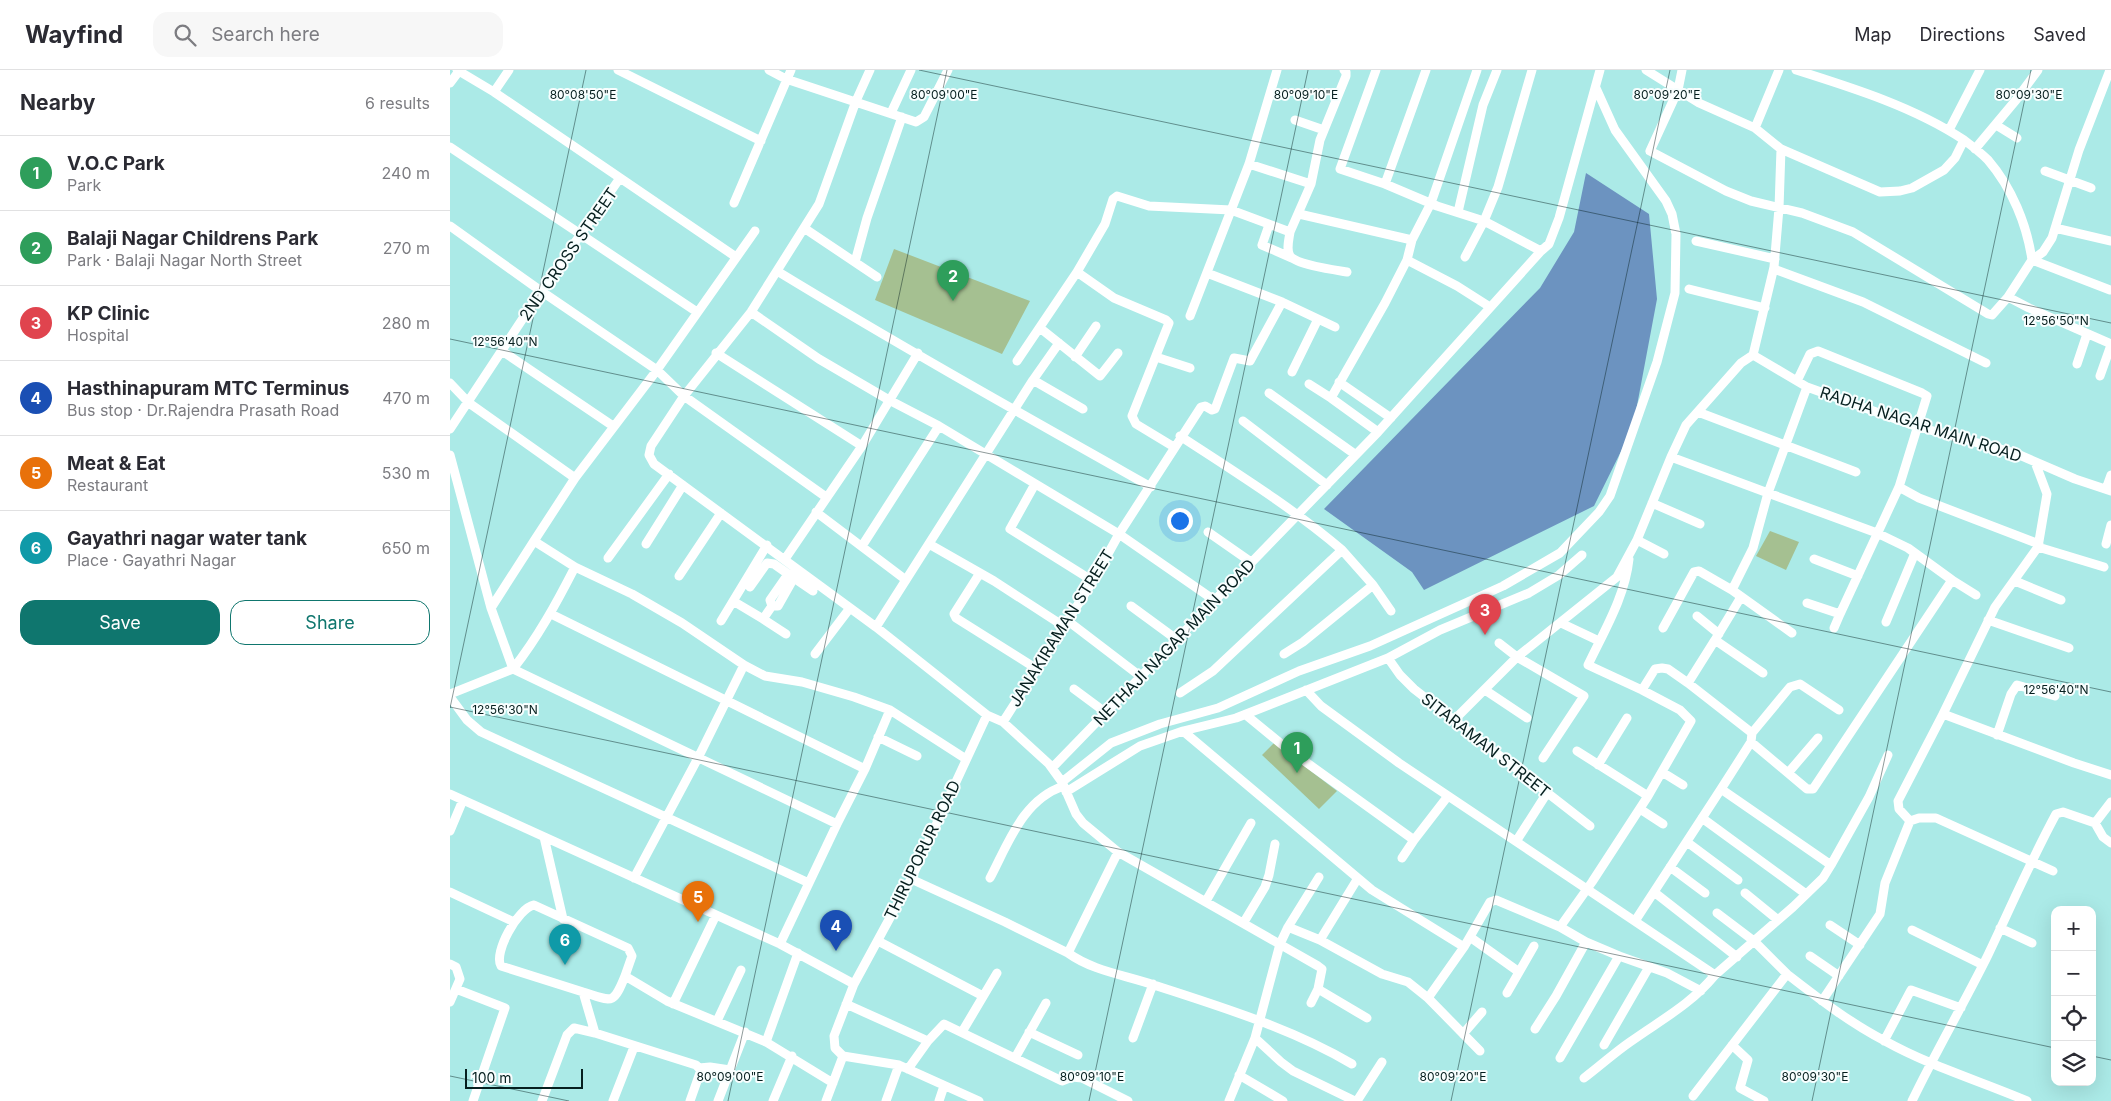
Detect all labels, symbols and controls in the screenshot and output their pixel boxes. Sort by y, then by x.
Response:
search box [153,12,503,57]
text: Wayfind [25,20,123,49]
icon: search [171,21,199,49]
text: Search here [211,23,320,46]
text: Map [1854,24,1892,45]
text: Directions [1920,24,2005,45]
text: Saved [2033,24,2086,45]
text: 80°08'50"E [550,87,616,102]
text: 80°09'00"E [910,87,978,102]
text: 80°09'10"E [1274,87,1338,102]
text: 80°09'20"E [1634,87,1700,102]
text: 80°09'30"E [1996,87,2062,102]
text: Nearby [20,90,95,115]
text: 6 results [365,93,430,113]
text: V.O.C Park [67,152,165,175]
text: 1 [33,163,39,183]
text: 240 m [382,163,430,183]
text: Park [67,175,101,195]
street label: 2ND CROSS STREET [515,184,621,324]
text: Balaji Nagar Childrens Park [67,227,318,250]
text: 2 [31,238,41,258]
text: 270 m [383,238,430,258]
text: Park · Balaji Nagar North Street [67,250,302,270]
pin: 2 [937,260,969,301]
text: KP Clinic [67,302,150,325]
text: 3 [31,313,41,333]
text: 280 m [382,313,430,333]
text: 12°56'50"N [2023,313,2089,328]
text: Hospital [67,325,129,345]
text: 12°56'40"N [472,334,538,349]
text: Hasthinapuram MTC Terminus [67,377,349,400]
street label: RADHA NAGAR MAIN ROAD [1817,382,2025,466]
text: 4 [31,388,41,408]
text: 470 m [382,388,430,408]
text: Bus stop · Dr.Rajendra Prasath Road [67,400,339,420]
text: Meat & Eat [67,452,166,475]
text: 5 [31,463,41,483]
text: 530 m [382,463,430,483]
text: Restaurant [67,475,148,495]
your location [1167,508,1193,534]
text: Gayathri nagar water tank [67,527,307,550]
text: 6 [31,538,41,558]
text: 650 m [382,538,430,558]
street label: JANAKIRAMAN STREET [1004,546,1118,710]
text: Place · Gayathri Nagar [67,550,236,570]
street label: NETHAJI NAGAR MAIN ROAD [1089,555,1259,729]
pin: 3 [1469,594,1501,635]
button: Save [20,600,220,645]
button: Share [230,600,430,645]
text: 12°56'40"N [2023,682,2089,697]
street label: SITARAMAN STREET [1417,688,1555,802]
text: 12°56'30"N [472,702,538,717]
pin: 1 [1281,732,1313,773]
street label: THIRUPORUR ROAD [880,777,964,923]
pin: 5 [682,881,714,922]
map controls [2051,906,2096,1086]
button: + [2051,906,2096,951]
pin: 4 [820,910,852,951]
pin: 6 [549,924,581,965]
button: − [2051,951,2096,996]
button: locate [2051,996,2096,1041]
button: layers [2051,1041,2096,1086]
scale bar [465,1066,582,1089]
text: 100 m [472,1069,512,1086]
text: 80°09'00"E [696,1069,764,1084]
text: 80°09'10"E [1060,1069,1124,1084]
text: 80°09'20"E [1420,1069,1486,1084]
text: 80°09'30"E [1782,1069,1848,1084]

